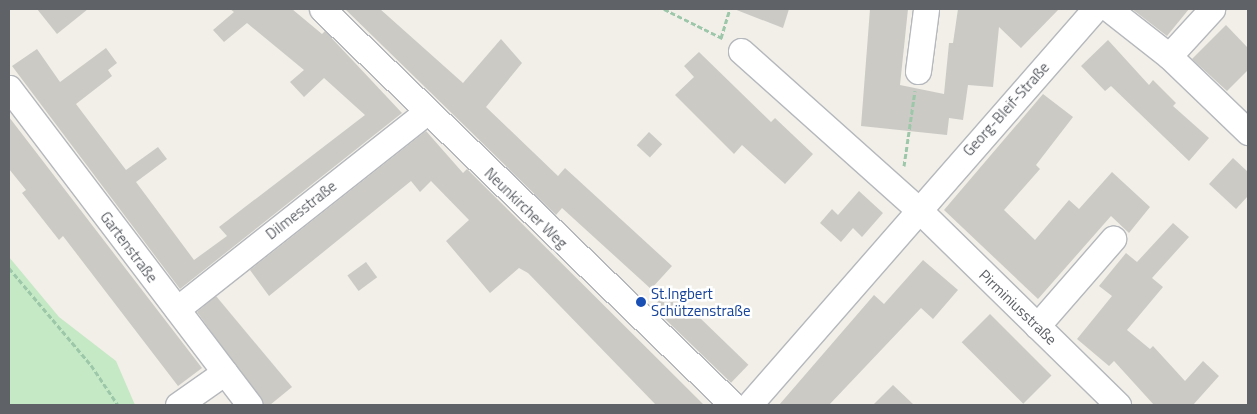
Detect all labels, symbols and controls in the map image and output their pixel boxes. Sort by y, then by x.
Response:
street label: Georg-Bleif-Straße [959,58,1053,160]
street label: Neunkircher Weg [481,164,571,252]
street label: Dilmesstraße [262,177,340,243]
street label: Gartenstraße [97,208,161,286]
street label: Pirminiusstraße [976,266,1060,348]
place label: St.Ingbert Schützenstraße [651,284,750,319]
marker: St.Ingbert Schützenstraße [635,296,647,308]

